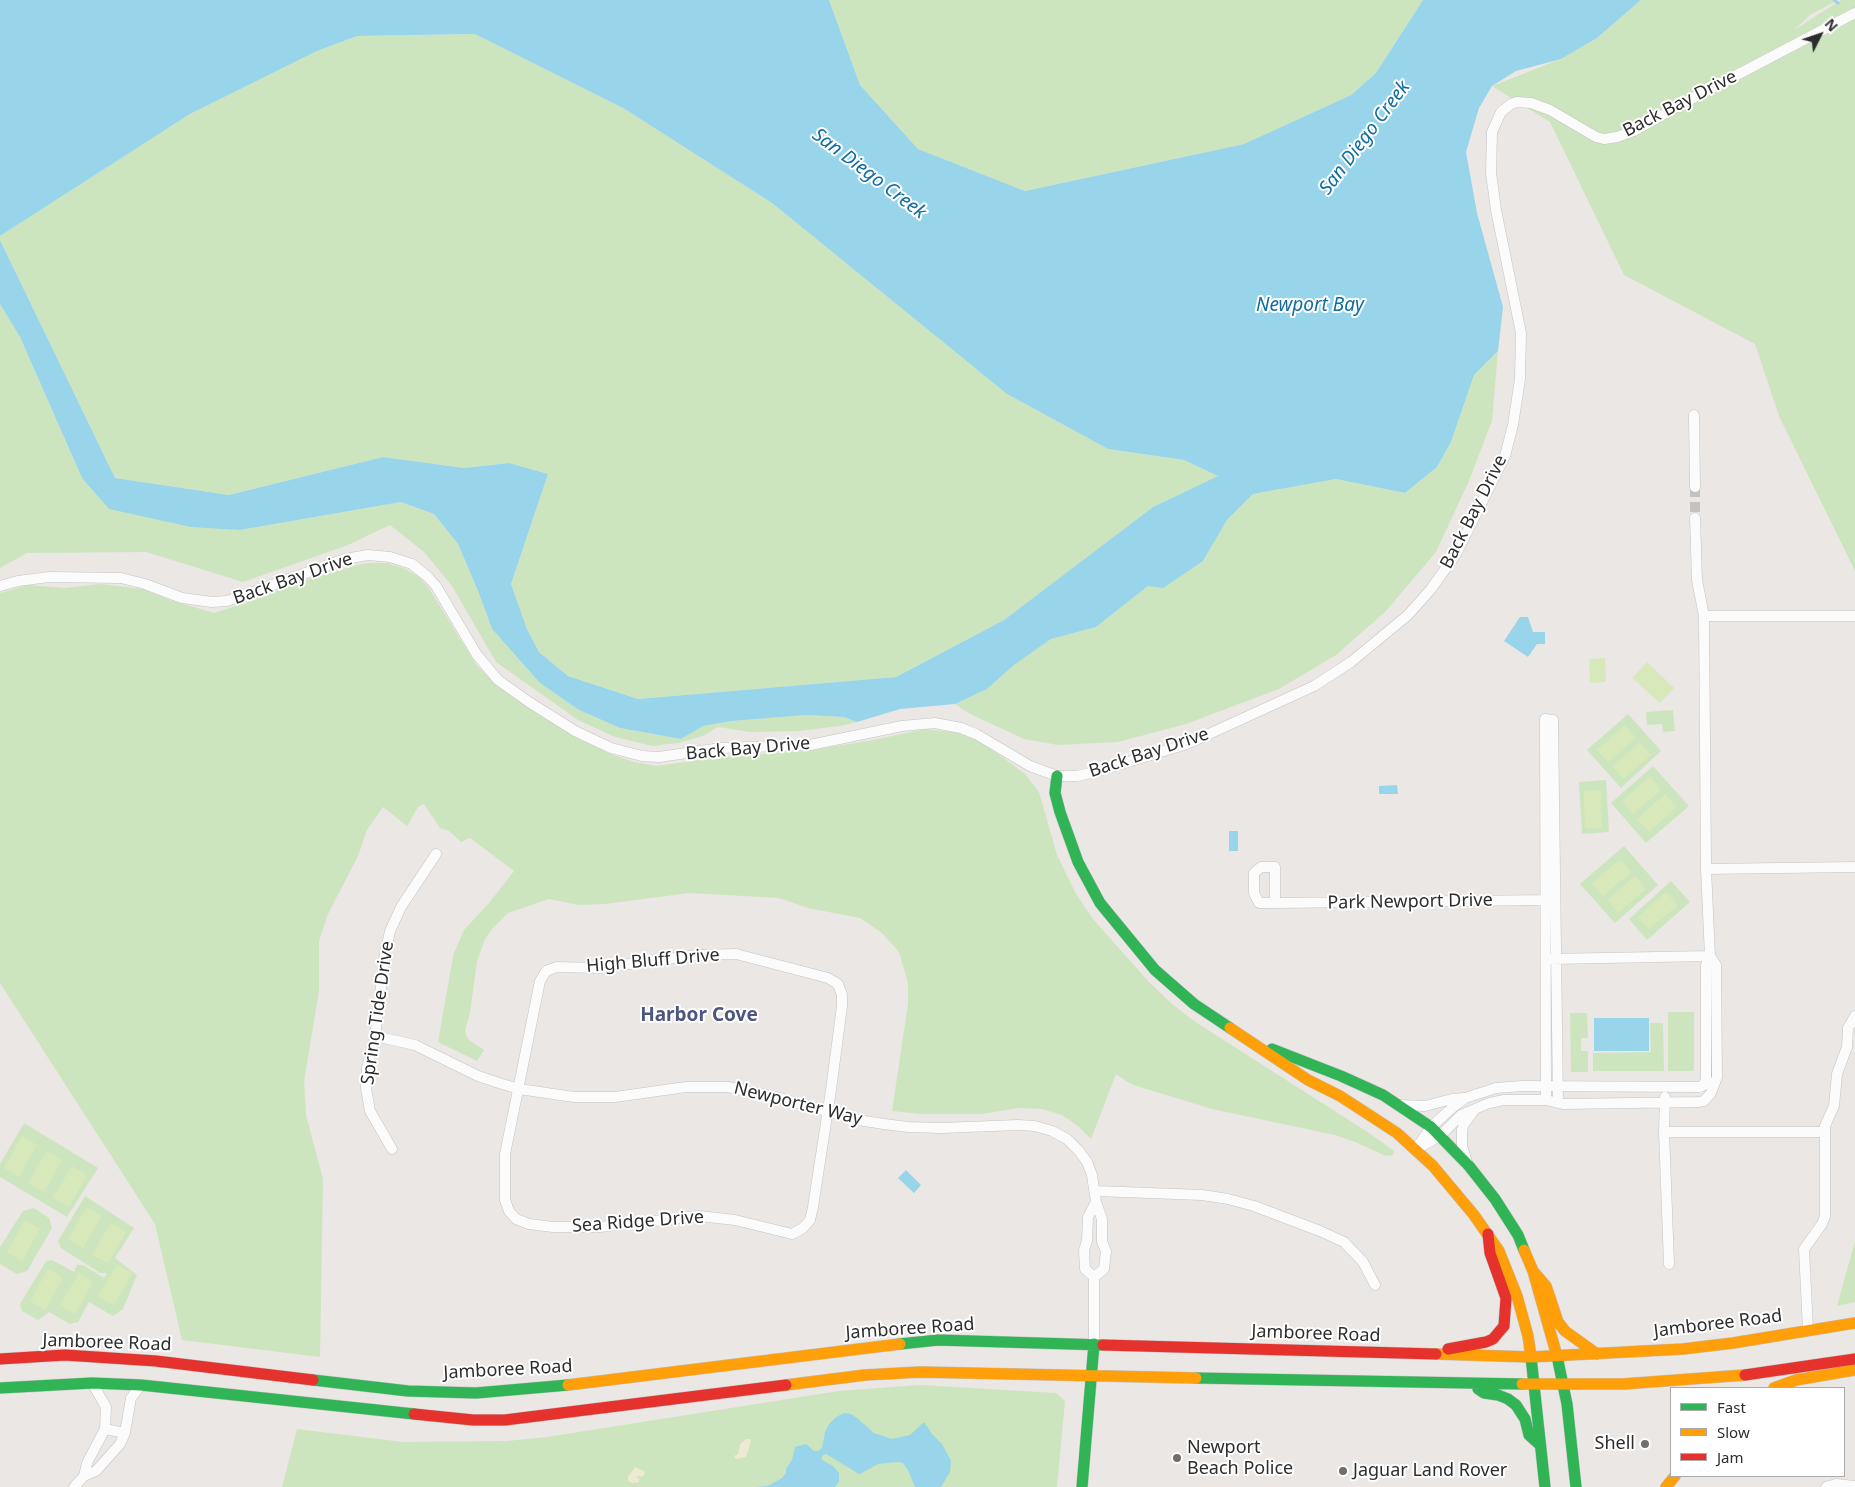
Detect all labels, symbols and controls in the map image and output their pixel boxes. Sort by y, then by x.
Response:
north arrow [1795,10,1845,60]
text: N [1821,14,1843,35]
street label: Back Bay Drive [1619,66,1741,142]
water label: San Diego Creek [1315,77,1415,199]
water label: San Diego Creek [808,124,930,224]
water label: Newport Bay [1256,295,1364,317]
street label: Back Bay Drive [1436,451,1512,573]
street label: Back Bay Drive [230,548,356,610]
street label: Back Bay Drive [1086,723,1212,783]
street label: Back Bay Drive [685,733,811,765]
street label: Park Newport Drive [1327,890,1493,914]
street label: Spring Tide Drive [357,940,399,1086]
street label: High Bluff Drive [585,944,721,978]
district label: Harbor Cove [640,1005,758,1027]
street label: Newporter Way [732,1078,864,1130]
street label: Sea Ridge Drive [571,1207,705,1237]
street label: Jamboree Road [1653,1305,1783,1343]
street label: Jamboree Road [845,1314,975,1344]
street label: Jamboree Road [1251,1321,1381,1347]
street label: Jamboree Road [42,1330,172,1356]
street label: Jamboree Road [443,1356,573,1384]
legend [1670,1387,1845,1477]
text: Fast [1717,1397,1746,1417]
text: Slow [1717,1422,1750,1442]
place label: Shell [1595,1433,1635,1455]
place label: Newport Beach Police [1187,1437,1293,1480]
marker: Shell [1639,1438,1651,1450]
text: Jam [1717,1447,1744,1467]
marker: Newport Beach Police [1171,1452,1183,1464]
place label: Jaguar Land Rover [1353,1460,1507,1482]
marker: Jaguar Land Rover [1337,1465,1349,1477]

